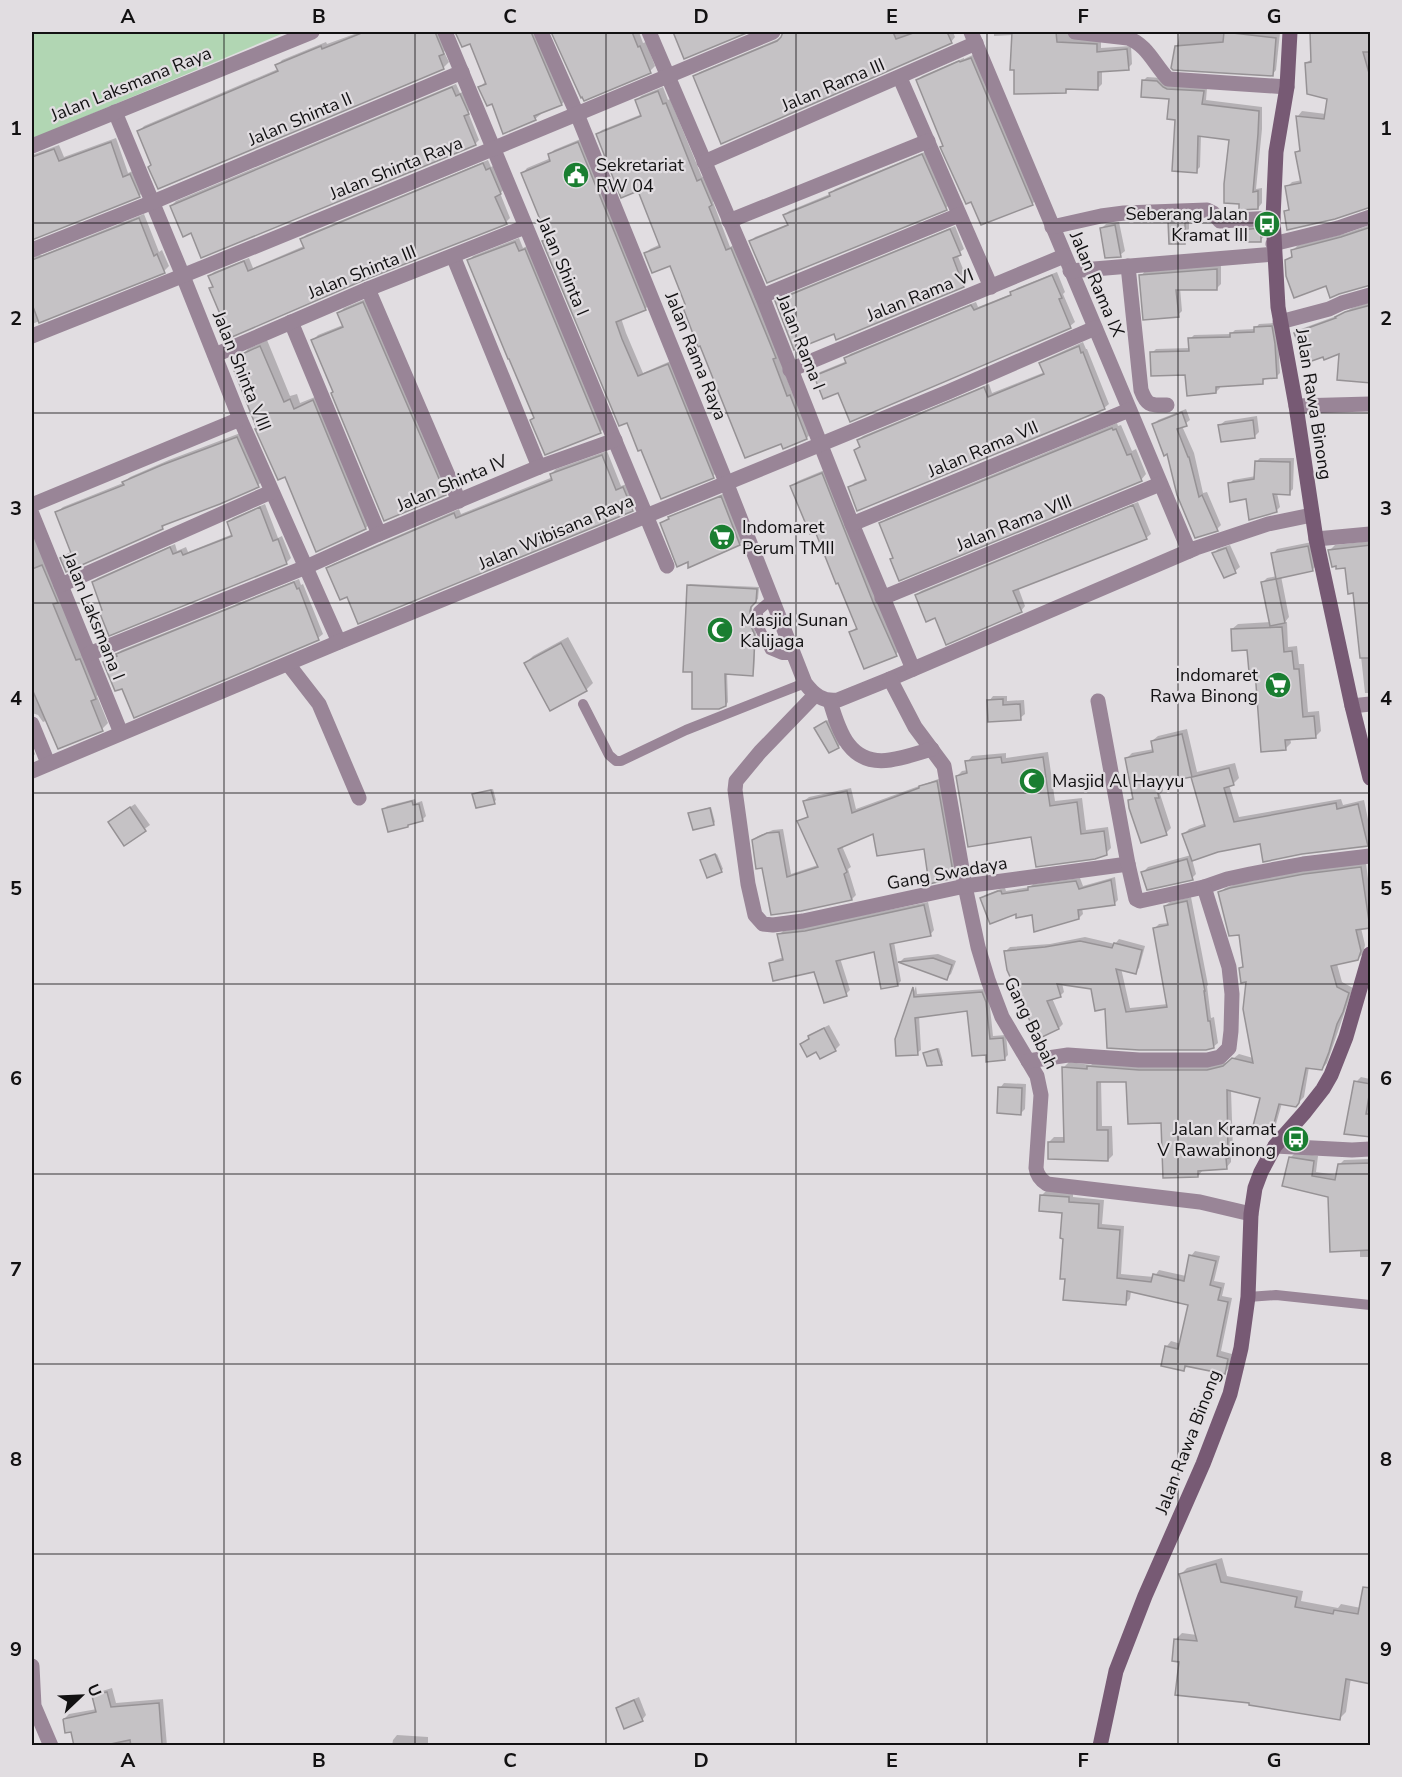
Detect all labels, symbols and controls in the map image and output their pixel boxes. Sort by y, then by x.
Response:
text: A [121,3,136,30]
text: B [312,3,326,30]
text: C [503,3,517,30]
text: D [693,3,709,30]
text: E [886,3,898,30]
text: F [1077,3,1089,30]
text: G [1267,3,1281,30]
street label: Jalan Laksmana Raya [46,41,215,128]
street label: Jalan Rama III [777,52,888,118]
street label: Jalan Shinta II [244,86,356,152]
text: 1 [10,115,22,142]
text: 1 [1380,115,1392,142]
street label: Jalan Shinta Raya [325,130,466,206]
place label: Sekretariat RW 04 [596,153,685,198]
public building icon: Sekretariat RW 04 [561,160,591,190]
place label: Seberang Jalan Kramat III [1126,202,1248,247]
bus stop icon: Seberang Jalan Kramat III [1252,209,1282,239]
street label: Jalan Shinta I [531,212,595,319]
street label: Jalan Rama IX [1064,227,1130,341]
street label: Jalan Shinta III [303,239,420,305]
street label: Jalan Rama VI [862,263,977,328]
street label: Jalan Rama Raya [659,287,733,424]
street label: Jalan Rama I [771,290,831,393]
text: 2 [10,305,22,332]
text: 2 [1380,305,1392,332]
street label: Jalan Shinta VIII [207,306,277,435]
street label: Jalan Rawa Binong [1290,326,1338,481]
street label: Jalan Rama VII [923,415,1042,483]
street label: Jalan Shinta IV [392,449,512,518]
street label: Jalan Wibisana Raya [474,488,637,576]
street label: Jalan Rama VIII [952,489,1075,557]
text: 3 [10,495,22,522]
text: 3 [1380,495,1392,522]
place label: Indomaret Perum TMII [742,515,835,560]
supermarket icon: Indomaret Perum TMII [707,522,737,552]
street label: Jalan Laksmana I [57,548,131,683]
place label: Masjid Sunan Kalijaga [740,608,848,653]
mosque icon: Masjid Sunan Kalijaga [705,615,735,645]
place label: Indomaret Rawa Binong [1150,663,1259,708]
supermarket icon: Indomaret Rawa Binong [1263,670,1293,700]
text: 4 [10,685,22,712]
text: 4 [1380,685,1392,712]
mosque icon: Masjid Al Hayyu [1017,766,1047,796]
place label: Masjid Al Hayyu [1052,769,1184,793]
street label: Gang Swadaya [885,851,1009,895]
text: 5 [10,875,22,902]
text: 5 [1380,875,1392,902]
street label: Gang Babah [998,973,1064,1073]
text: 6 [10,1065,22,1092]
text: 6 [1380,1065,1392,1092]
place label: Jalan Kramat V Rawabinong [1156,1117,1277,1162]
bus stop icon: Jalan Kramat V Rawabinong [1281,1124,1311,1154]
text: 7 [10,1256,22,1283]
text: 7 [1380,1256,1392,1283]
street label: Jalan Rawa Binong [1149,1366,1227,1519]
text: 8 [10,1446,22,1473]
text: 8 [1380,1446,1392,1473]
text: 9 [10,1636,22,1663]
text: 9 [1380,1636,1392,1663]
north arrow [51,1666,111,1726]
text: U [81,1681,106,1700]
text: A [121,1747,136,1774]
text: B [312,1747,326,1774]
text: C [503,1747,517,1774]
text: D [693,1747,709,1774]
text: E [886,1747,898,1774]
text: F [1077,1747,1089,1774]
text: G [1267,1747,1281,1774]

